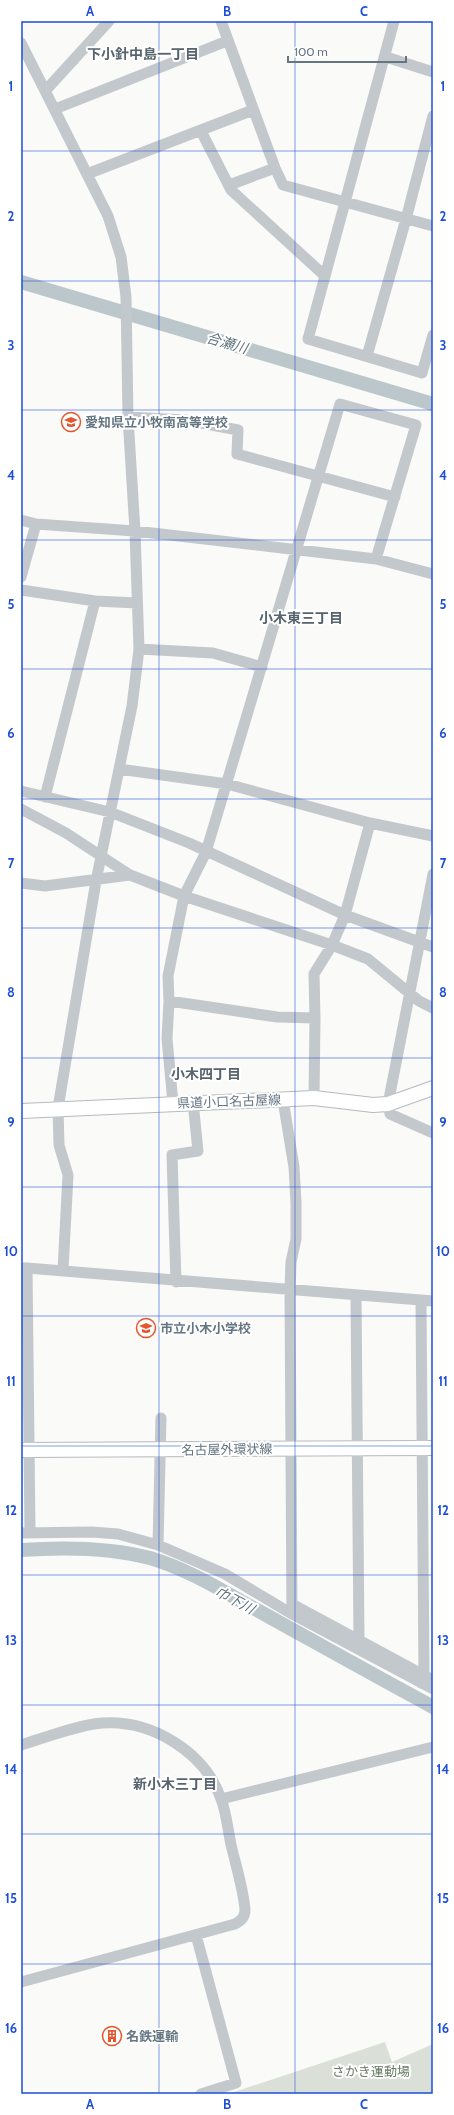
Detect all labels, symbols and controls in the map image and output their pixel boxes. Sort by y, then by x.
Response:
text: A [86,3,95,19]
text: B [223,3,231,19]
text: C [360,3,368,19]
scale bar [288,38,406,64]
text: 100 m [294,44,328,59]
district label: 下小針中島一丁目 [87,45,199,63]
text: 1 [9,78,13,94]
text: 1 [441,78,445,94]
text: 2 [8,208,15,224]
text: 2 [440,208,447,224]
water label: 合瀬川 [204,329,252,358]
text: 3 [7,337,15,353]
text: 3 [439,337,447,353]
school or university icon: 愛知県立小牧南高等学校 [60,411,82,433]
place label: 愛知県立小牧南高等学校 [85,414,228,430]
text: 4 [7,467,15,483]
text: 4 [439,467,447,483]
text: 5 [8,596,15,612]
text: 5 [440,596,447,612]
district label: 小木東三丁目 [259,609,343,627]
text: 6 [7,725,15,741]
text: 6 [439,725,447,741]
text: 7 [8,855,15,871]
text: 7 [440,855,447,871]
text: 8 [7,984,15,1000]
text: 8 [439,984,447,1000]
district label: 小木四丁目 [171,1065,241,1083]
street label: 県道小口名古屋線 [177,1091,281,1111]
text: 9 [7,1114,15,1130]
text: 9 [439,1114,447,1130]
text: 10 [4,1243,18,1259]
text: 10 [436,1243,450,1259]
school or university icon: 市立小木小学校 [135,1317,157,1339]
place label: 市立小木小学校 [160,1320,251,1336]
text: 11 [6,1373,16,1389]
text: 11 [438,1373,448,1389]
street label: 名古屋外環状線 [181,1440,273,1458]
text: 12 [5,1502,17,1518]
text: 12 [437,1502,449,1518]
water label: 巾下川 [212,1582,260,1619]
text: 13 [5,1632,17,1648]
text: 13 [437,1632,449,1648]
text: 14 [5,1761,17,1777]
text: 14 [437,1761,449,1777]
district label: 新小木三丁目 [133,1775,217,1793]
text: 15 [5,1890,17,1906]
text: 15 [437,1890,449,1906]
text: 16 [5,2020,17,2036]
text: 16 [437,2020,449,2036]
building icon: 名鉄運輸 [101,2025,123,2047]
place label: 名鉄運輸 [126,2028,179,2044]
park label: さかき運動場 [332,2063,410,2079]
text: A [86,2096,95,2112]
text: B [223,2096,231,2112]
text: C [360,2096,368,2112]

